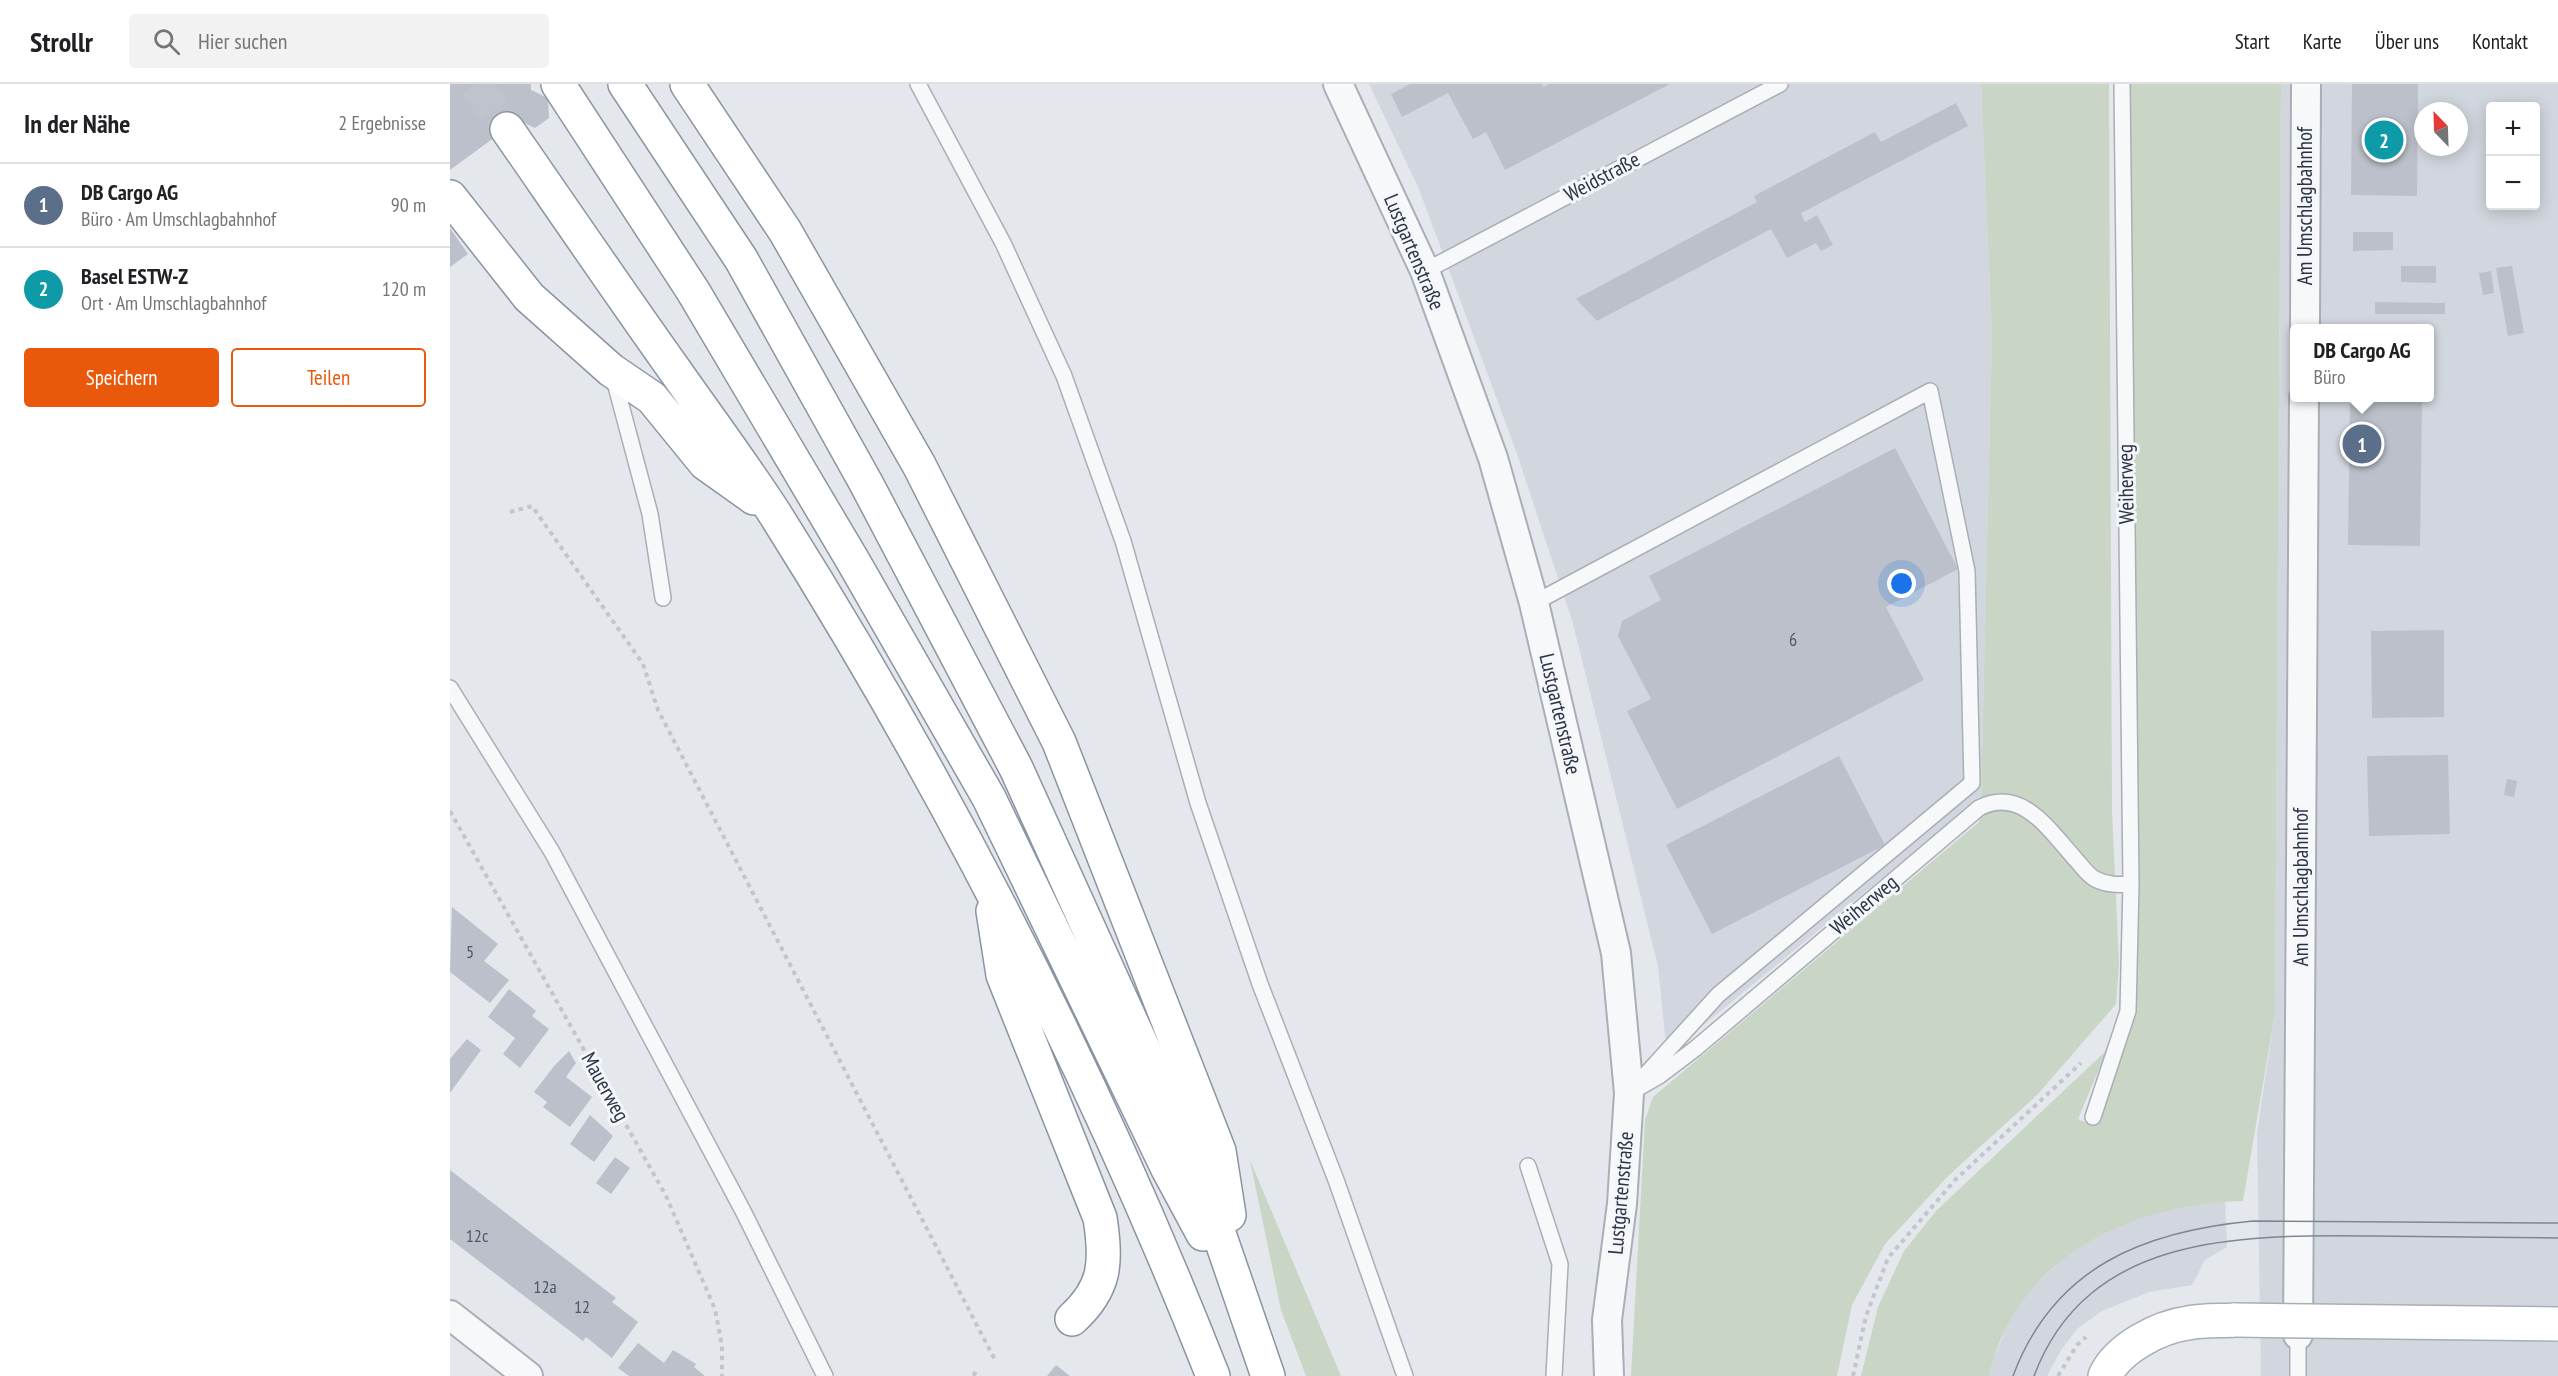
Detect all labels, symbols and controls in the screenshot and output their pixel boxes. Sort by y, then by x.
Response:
search box [129,14,549,68]
text: Strollr [30,23,93,60]
icon: search [150,25,183,58]
text: Hier suchen [198,27,288,55]
text: Start [2235,28,2270,55]
text: Karte [2303,28,2342,55]
text: Über uns [2375,28,2439,55]
text: Kontakt [2472,28,2528,55]
north arrow [2414,102,2468,156]
map controls [2486,102,2540,210]
button: + [2486,102,2540,156]
text: In der Nähe [24,107,130,140]
text: 2 Ergebnisse [338,110,426,136]
pin: 2 [2364,118,2404,162]
street label: Am Umschlagbahnhof [2291,126,2318,285]
street label: Weidstraße [1559,145,1644,208]
button: − [2486,156,2540,210]
text: DB Cargo AG [81,178,178,206]
street label: Lustgartenstraße [1378,190,1451,314]
text: 1 [39,192,48,218]
text: 90 m [391,192,426,218]
text: Büro · Am Umschlagbahnhof [81,206,276,232]
text: Basel ESTW-Z [81,262,188,290]
text: 2 [39,276,48,302]
text: 120 m [382,276,426,302]
text: Ort · Am Umschlagbahnhof [81,290,266,316]
popup [2290,324,2434,402]
text: DB Cargo AG [2314,336,2411,364]
button: Speichern [24,348,219,407]
button: Teilen [231,348,426,407]
text: Büro [2314,364,2346,390]
pin: 1 [2342,422,2382,466]
street label: Weiherweg [2111,444,2140,524]
your location [1887,569,1916,598]
house number: 6 [1789,628,1797,651]
street label: Lustgartenstraße [1533,651,1588,777]
street label: Am Umschlagbahnhof [2287,807,2314,966]
street label: Weiherweg [1824,869,1903,941]
house number: 5 [466,940,474,963]
street label: Mauerweg [575,1047,635,1126]
street label: Lustgartenstraße [1602,1130,1639,1256]
house number: 12c [466,1224,489,1247]
house number: 12a [533,1275,557,1298]
house number: 12 [574,1295,590,1318]

